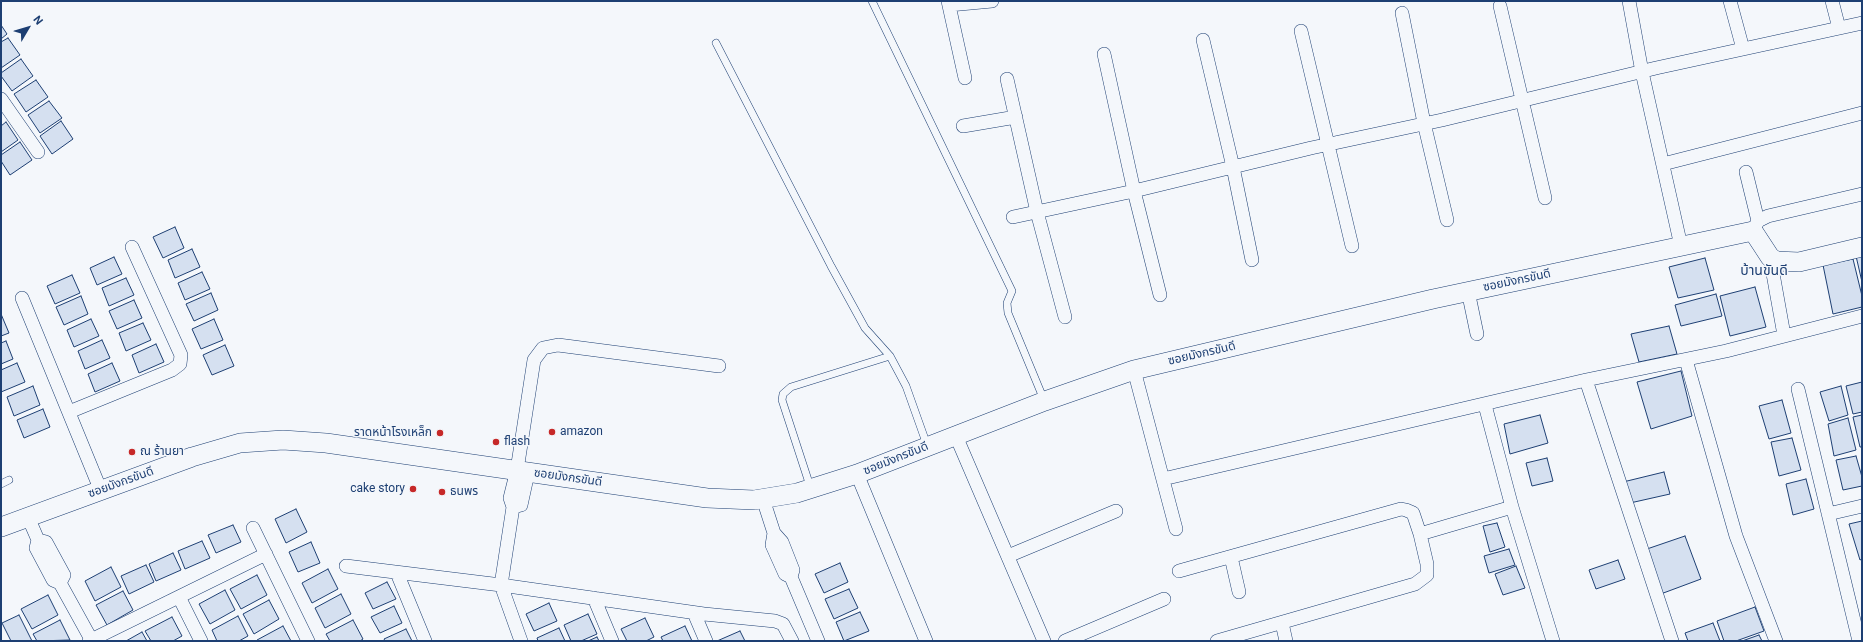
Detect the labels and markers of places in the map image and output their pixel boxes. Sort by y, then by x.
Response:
place label: amazon [560,425,603,439]
place label: ราดหน้าโรงเหล็ก [354,426,432,440]
marker: amazon [547,427,557,437]
marker: ราดหน้าโรงเหล็ก [435,428,445,438]
place label: flash [504,435,530,449]
marker: flash [491,437,501,447]
place label: ณ ร้านยา [140,445,184,459]
marker: ณ ร้านยา [127,447,137,457]
place label: cake story [350,482,405,496]
marker: cake story [408,484,418,494]
place label: ธนพร [450,485,478,499]
marker: ธนพร [437,487,447,497]

